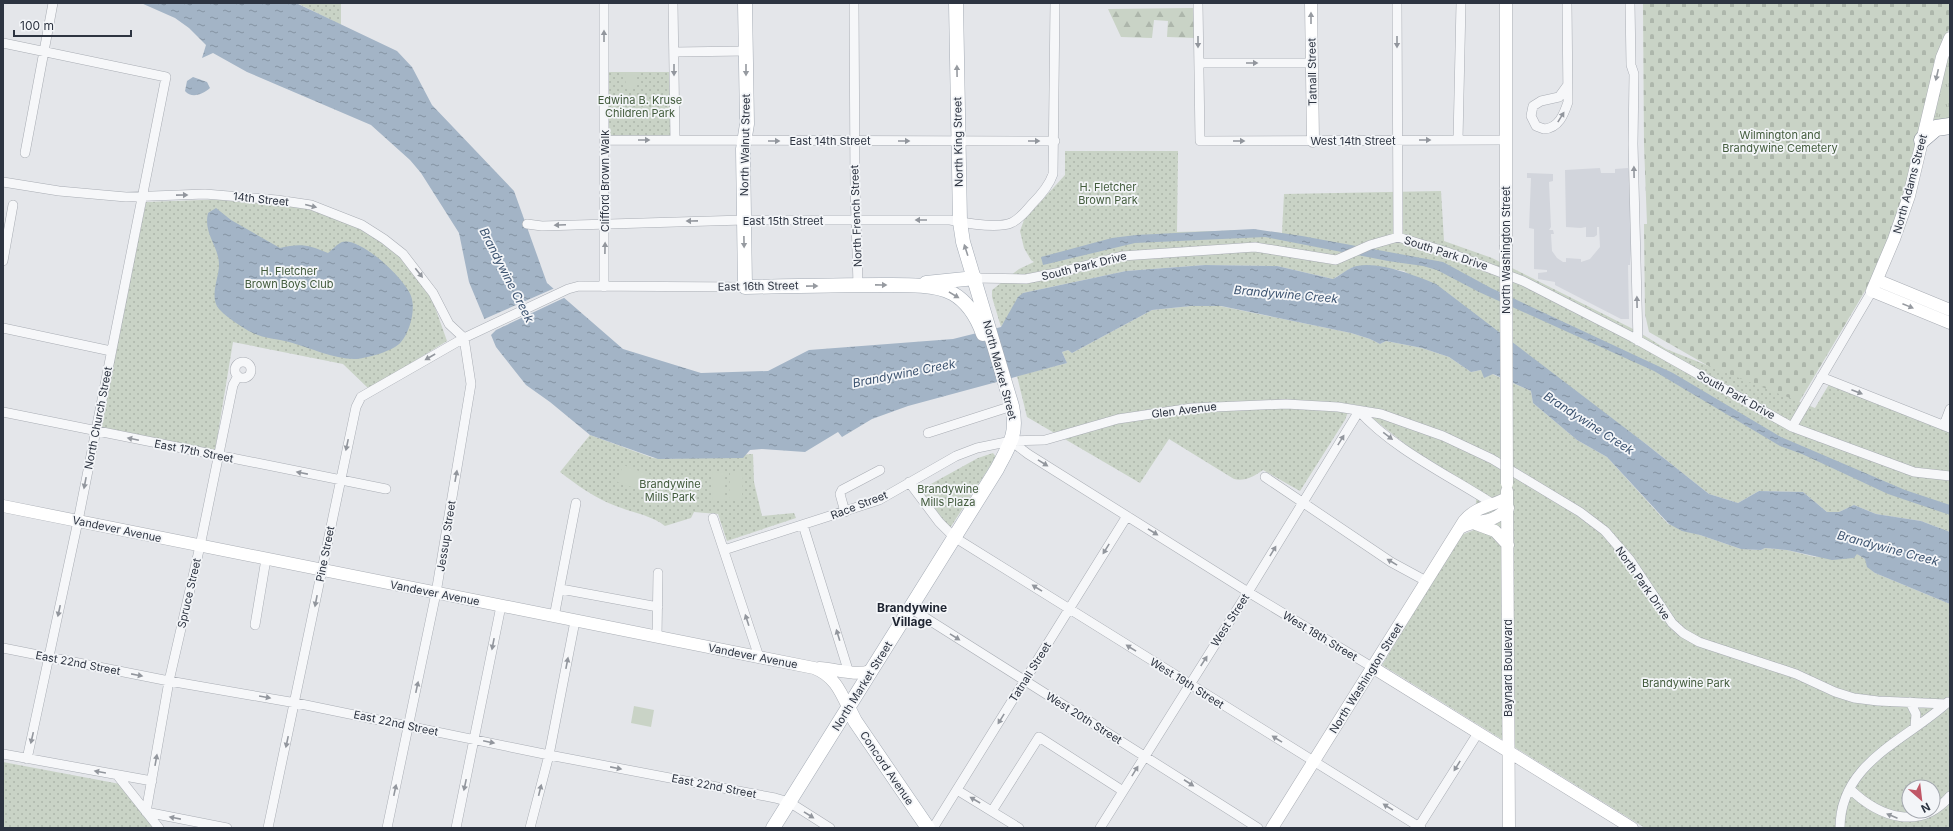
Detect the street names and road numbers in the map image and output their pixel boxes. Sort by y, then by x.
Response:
street label: Tatnall Street [1304,37,1320,106]
street label: North Walnut Street [737,93,753,196]
street label: North King Street [950,96,966,187]
street label: Clifford Brown Walk [598,130,612,232]
street label: North Adams Street [1890,132,1930,235]
street label: East 14th Street [789,134,871,148]
street label: West 14th Street [1310,134,1396,148]
street label: North French Street [847,164,865,267]
street label: North Washington Street [1499,186,1513,314]
street label: 14th Street [233,189,290,209]
street label: East 15th Street [743,214,824,228]
street label: South Park Drive [1402,233,1490,273]
street label: South Park Drive [1040,249,1128,283]
street label: East 16th Street [717,278,799,294]
street label: North Market Street [980,319,1020,422]
street label: North Church Street [81,365,115,471]
street label: South Park Drive [1694,368,1778,422]
street label: Glen Avenue [1151,399,1217,421]
street label: East 17th Street [153,436,235,466]
street label: Race Street [828,488,890,522]
street label: Jessup Street [433,499,459,572]
street label: Vandever Avenue [71,513,163,545]
street label: Pine Street [313,524,337,583]
street label: North Park Drive [1613,544,1673,622]
street label: Spruce Street [174,556,204,629]
street label: Vandever Avenue [389,577,481,609]
street label: West Street [1208,591,1252,649]
street label: West 18th Street [1280,608,1360,664]
street label: Baynard Boulevard [1501,619,1515,717]
street label: North Washington Street [1326,620,1406,736]
street label: North Market Street [829,638,895,733]
street label: Tatnall Street [1006,639,1054,705]
street label: Vandever Avenue [707,640,799,672]
street label: East 22nd Street [34,648,122,678]
street label: West 19th Street [1147,655,1227,712]
street label: West 20th Street [1043,689,1125,747]
street label: East 22nd Street [352,707,440,739]
street label: Concord Avenue [857,728,917,808]
street label: East 22nd Street [670,771,758,801]

